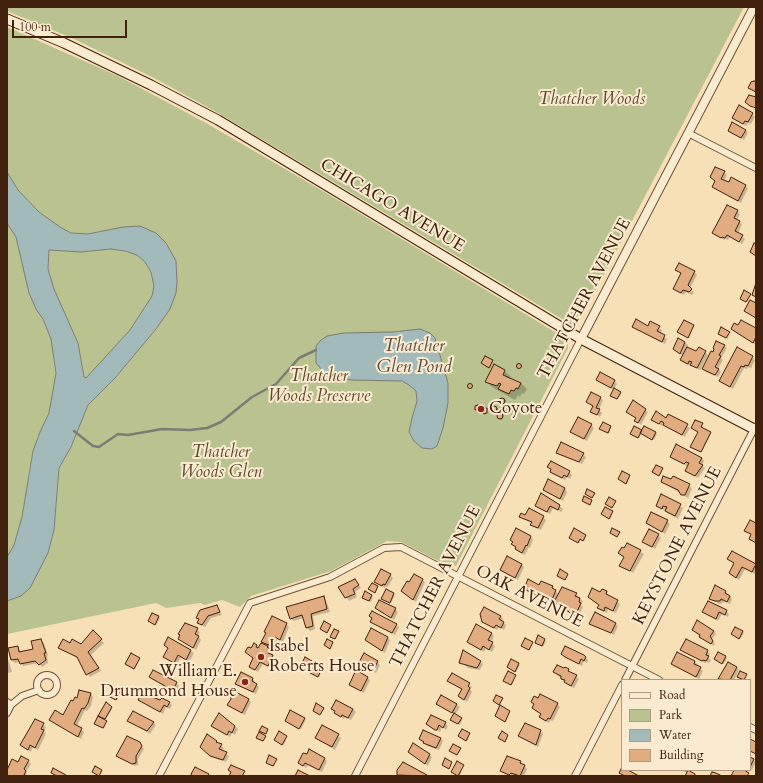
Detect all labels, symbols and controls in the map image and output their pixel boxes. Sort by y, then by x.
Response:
scale bar [14,12,129,38]
text: 100 m [19,19,51,35]
park label: Thatcher Woods [539,90,645,110]
street label: CHICAGO AVENUE [316,155,468,257]
street label: THATCHER AVENUE [534,215,636,383]
water label: Thatcher Glen Pond [376,336,452,378]
park label: Thatcher Woods Preserve [268,367,370,407]
place label: Coyote [489,399,542,419]
marker: Coyote [476,404,486,414]
park label: Thatcher Woods Glen [180,443,262,483]
street label: KEYSTONE AVENUE [629,463,727,629]
street label: THATCHER AVENUE [386,503,486,671]
street label: OAK AVENUE [472,561,586,633]
place label: Isabel Roberts House [269,637,375,677]
marker: Isabel Roberts House [256,652,266,662]
place label: William E. Drummond House [100,662,237,702]
marker: William E. Drummond House [240,677,250,687]
legend [621,679,751,771]
text: Road [659,687,685,703]
text: Park [659,707,682,723]
text: Water [659,727,691,743]
text: Building [659,747,703,763]

